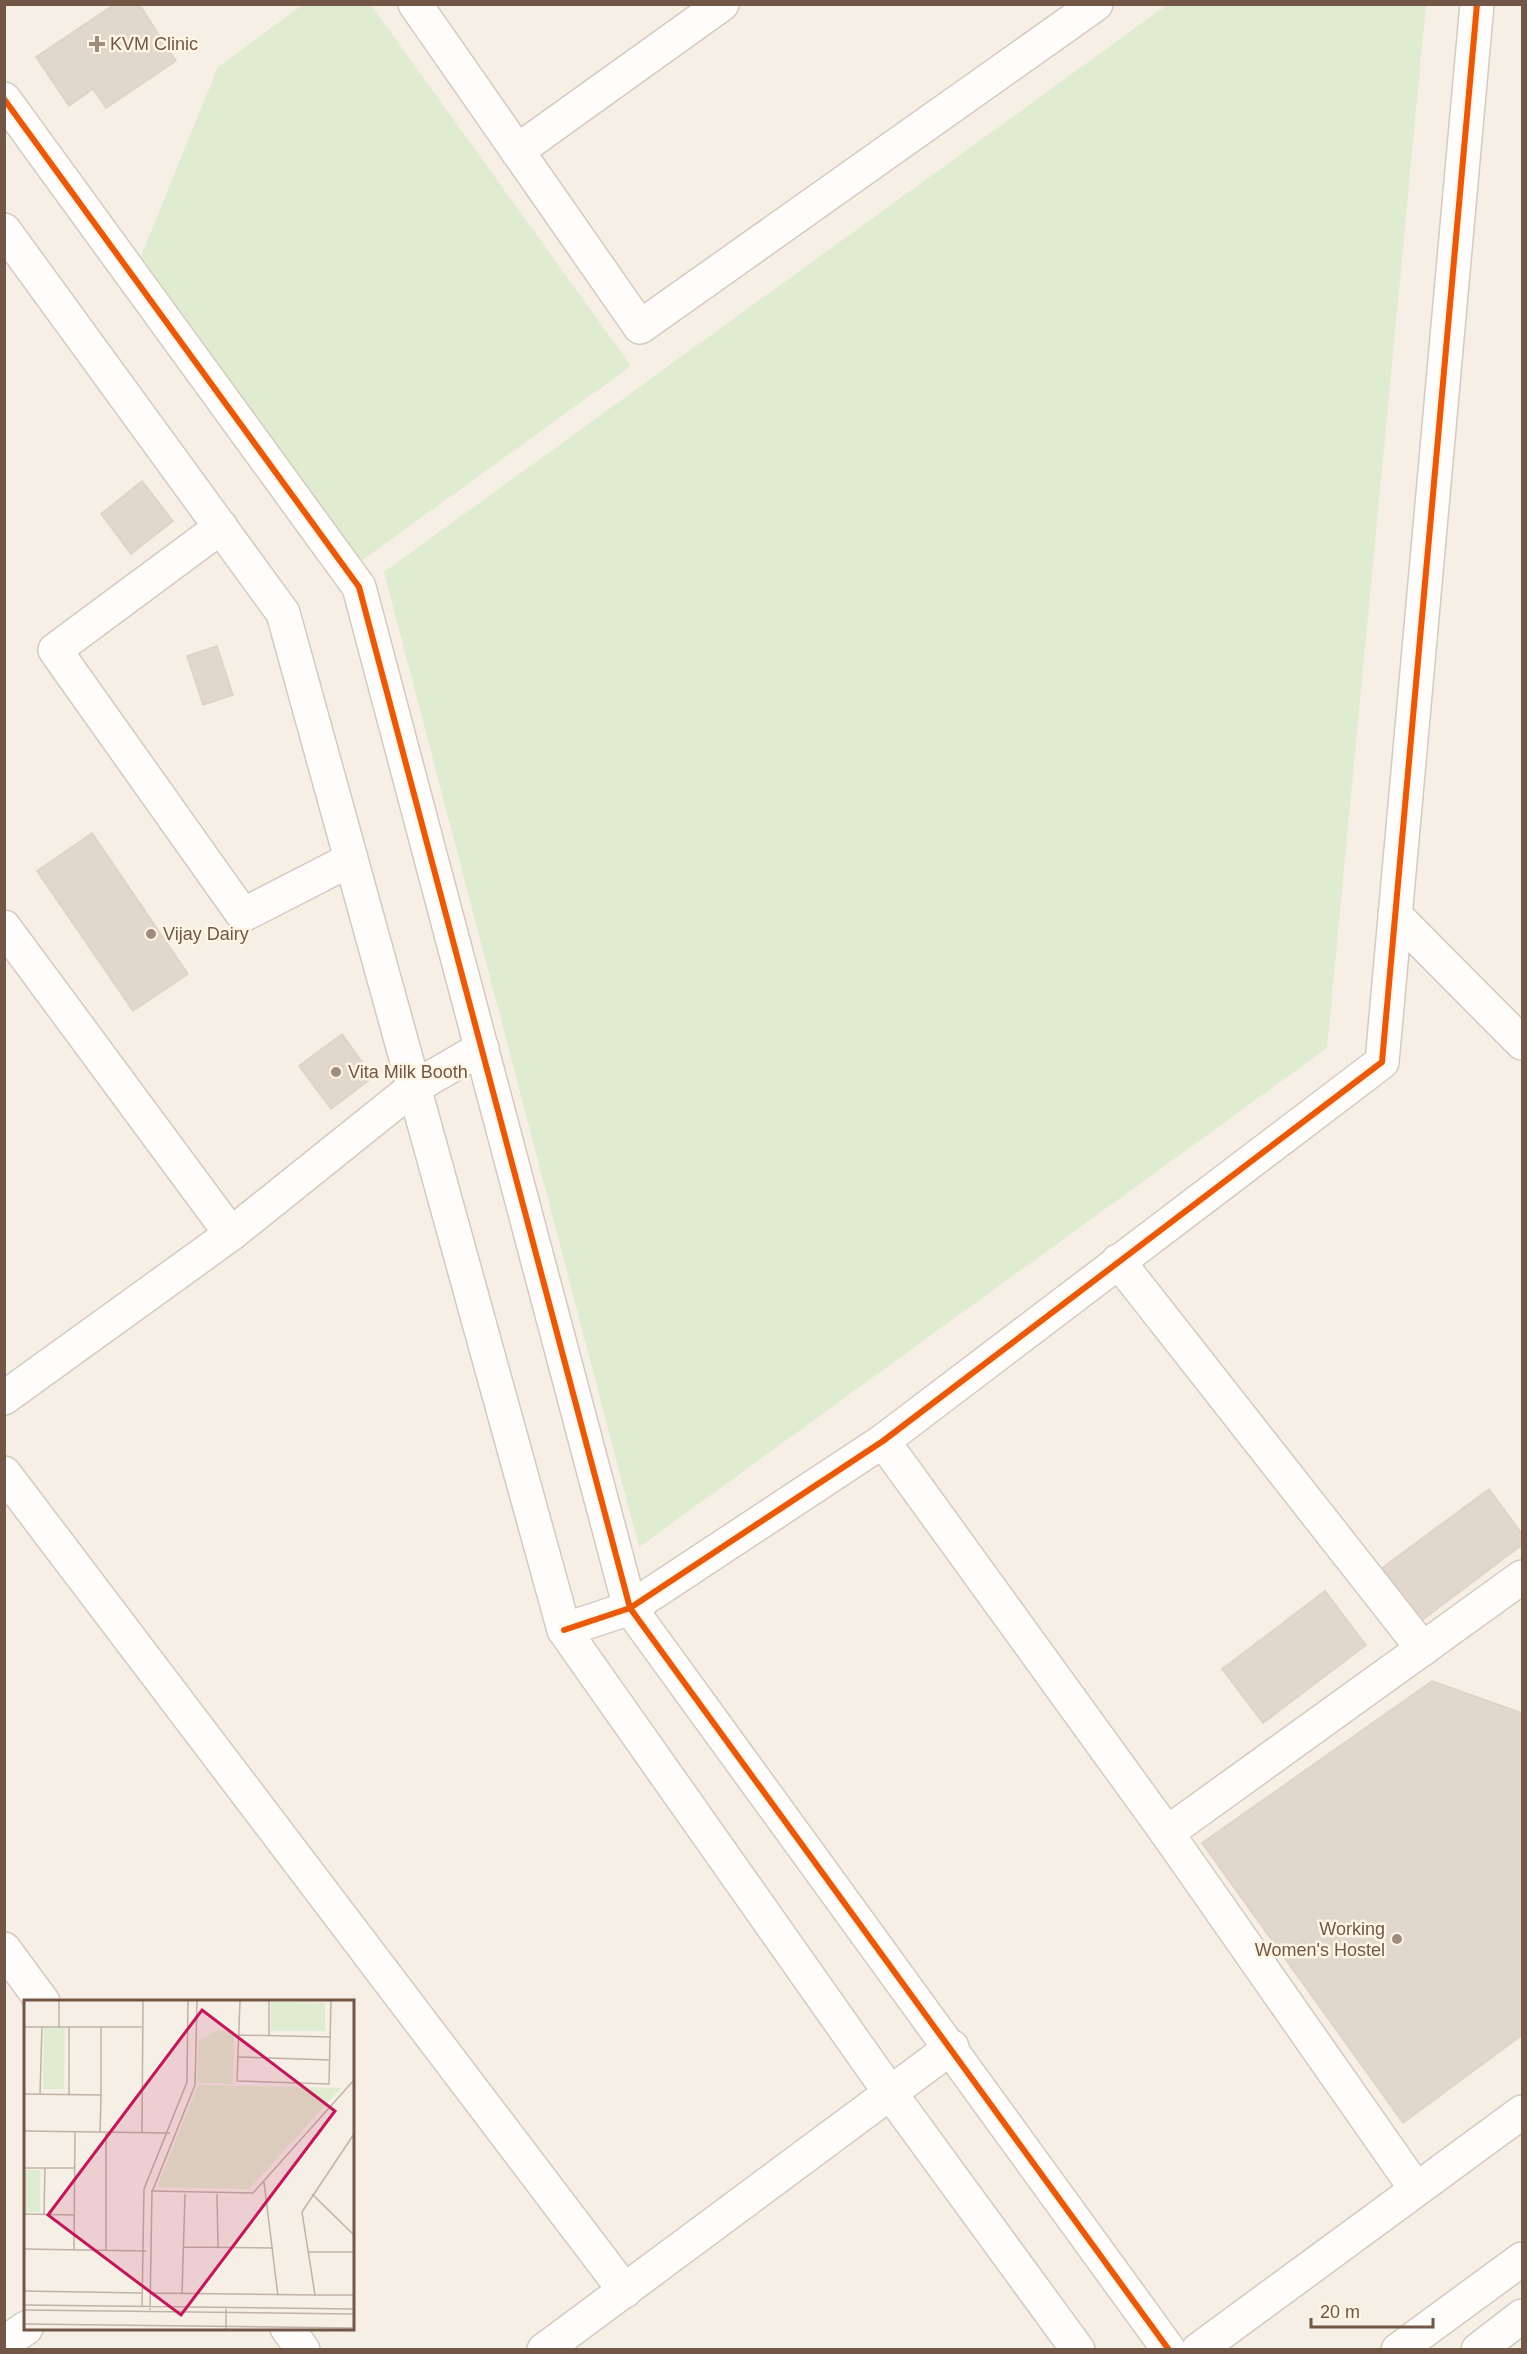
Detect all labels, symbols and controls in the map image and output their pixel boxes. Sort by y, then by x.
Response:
place label: KVM Clinic [110,34,198,54]
marker: KVM Clinic [88,35,106,53]
place label: Vijay Dairy [163,924,249,944]
marker: Vijay Dairy [144,927,158,941]
place label: Vita Milk Booth [348,1062,468,1082]
marker: Vita Milk Booth [329,1065,343,1079]
place label: Working Women's Hostel [1255,1919,1385,1960]
marker: Working Women's Hostel [1390,1932,1404,1946]
inset map [24,2000,354,2330]
scale bar [1311,2291,1432,2329]
text: 20 m [1320,2302,1360,2322]

